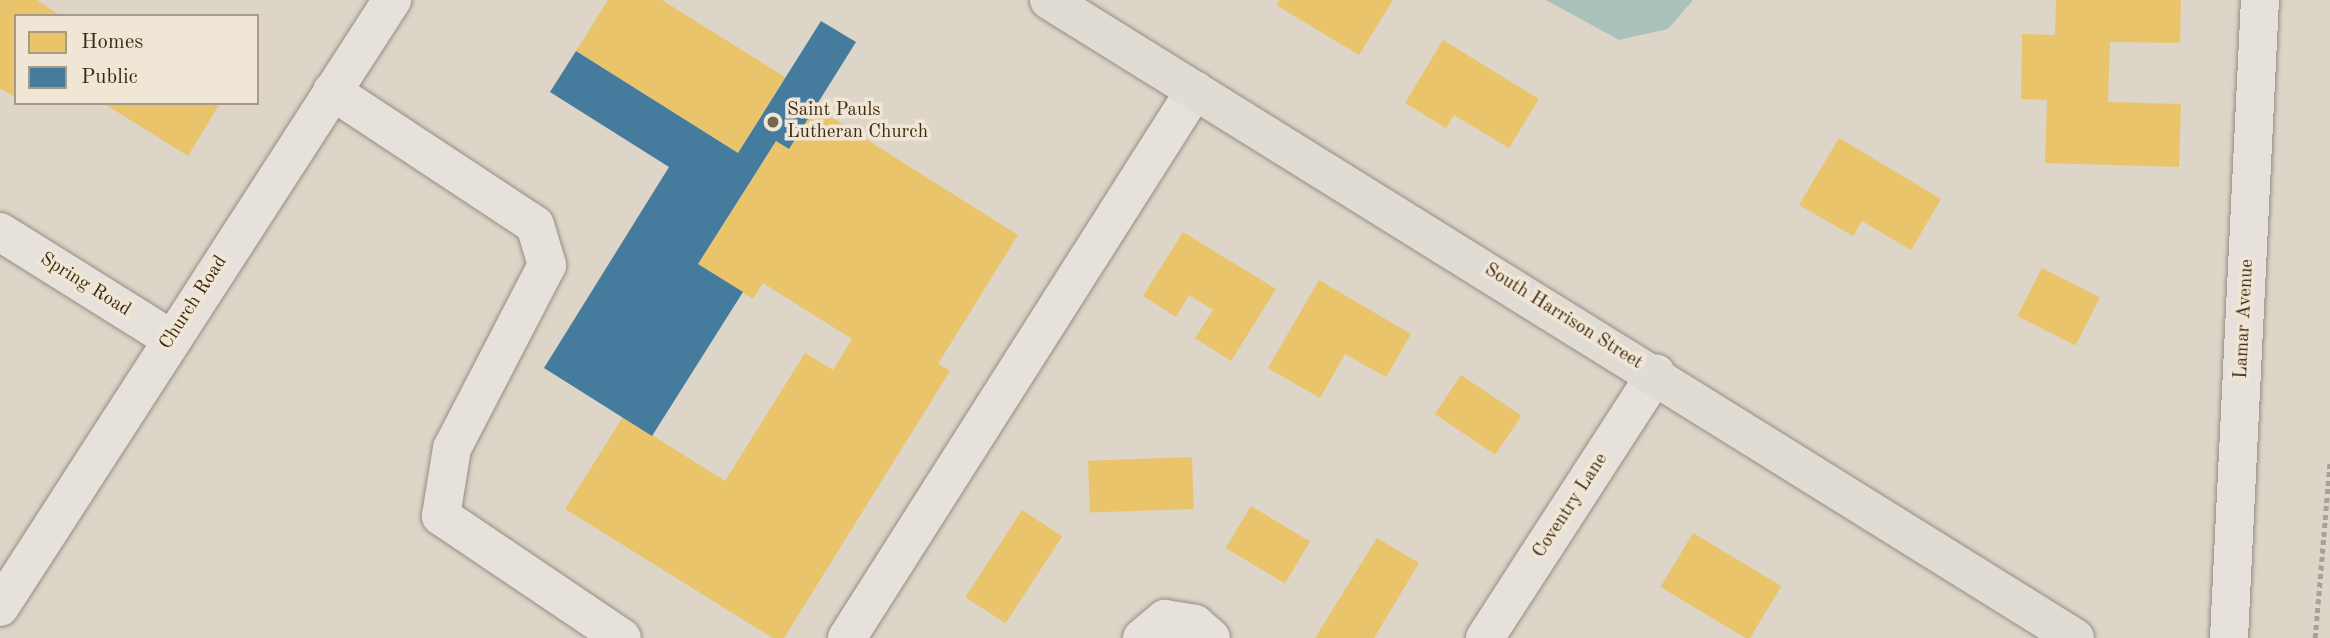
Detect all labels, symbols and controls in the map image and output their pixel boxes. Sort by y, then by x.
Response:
legend [14,14,259,105]
text: Homes [81,32,143,53]
text: Public [81,67,138,88]
place label: Saint Pauls Lutheran Church [787,100,928,144]
marker: Saint Pauls Lutheran Church [765,114,781,130]
street label: Spring Road [35,248,135,322]
street label: Church Road [155,252,233,354]
street label: Lamar Avenue [2230,258,2260,380]
street label: South Harrison Street [1480,259,1646,375]
street label: Coventry Lane [1529,449,1613,563]

